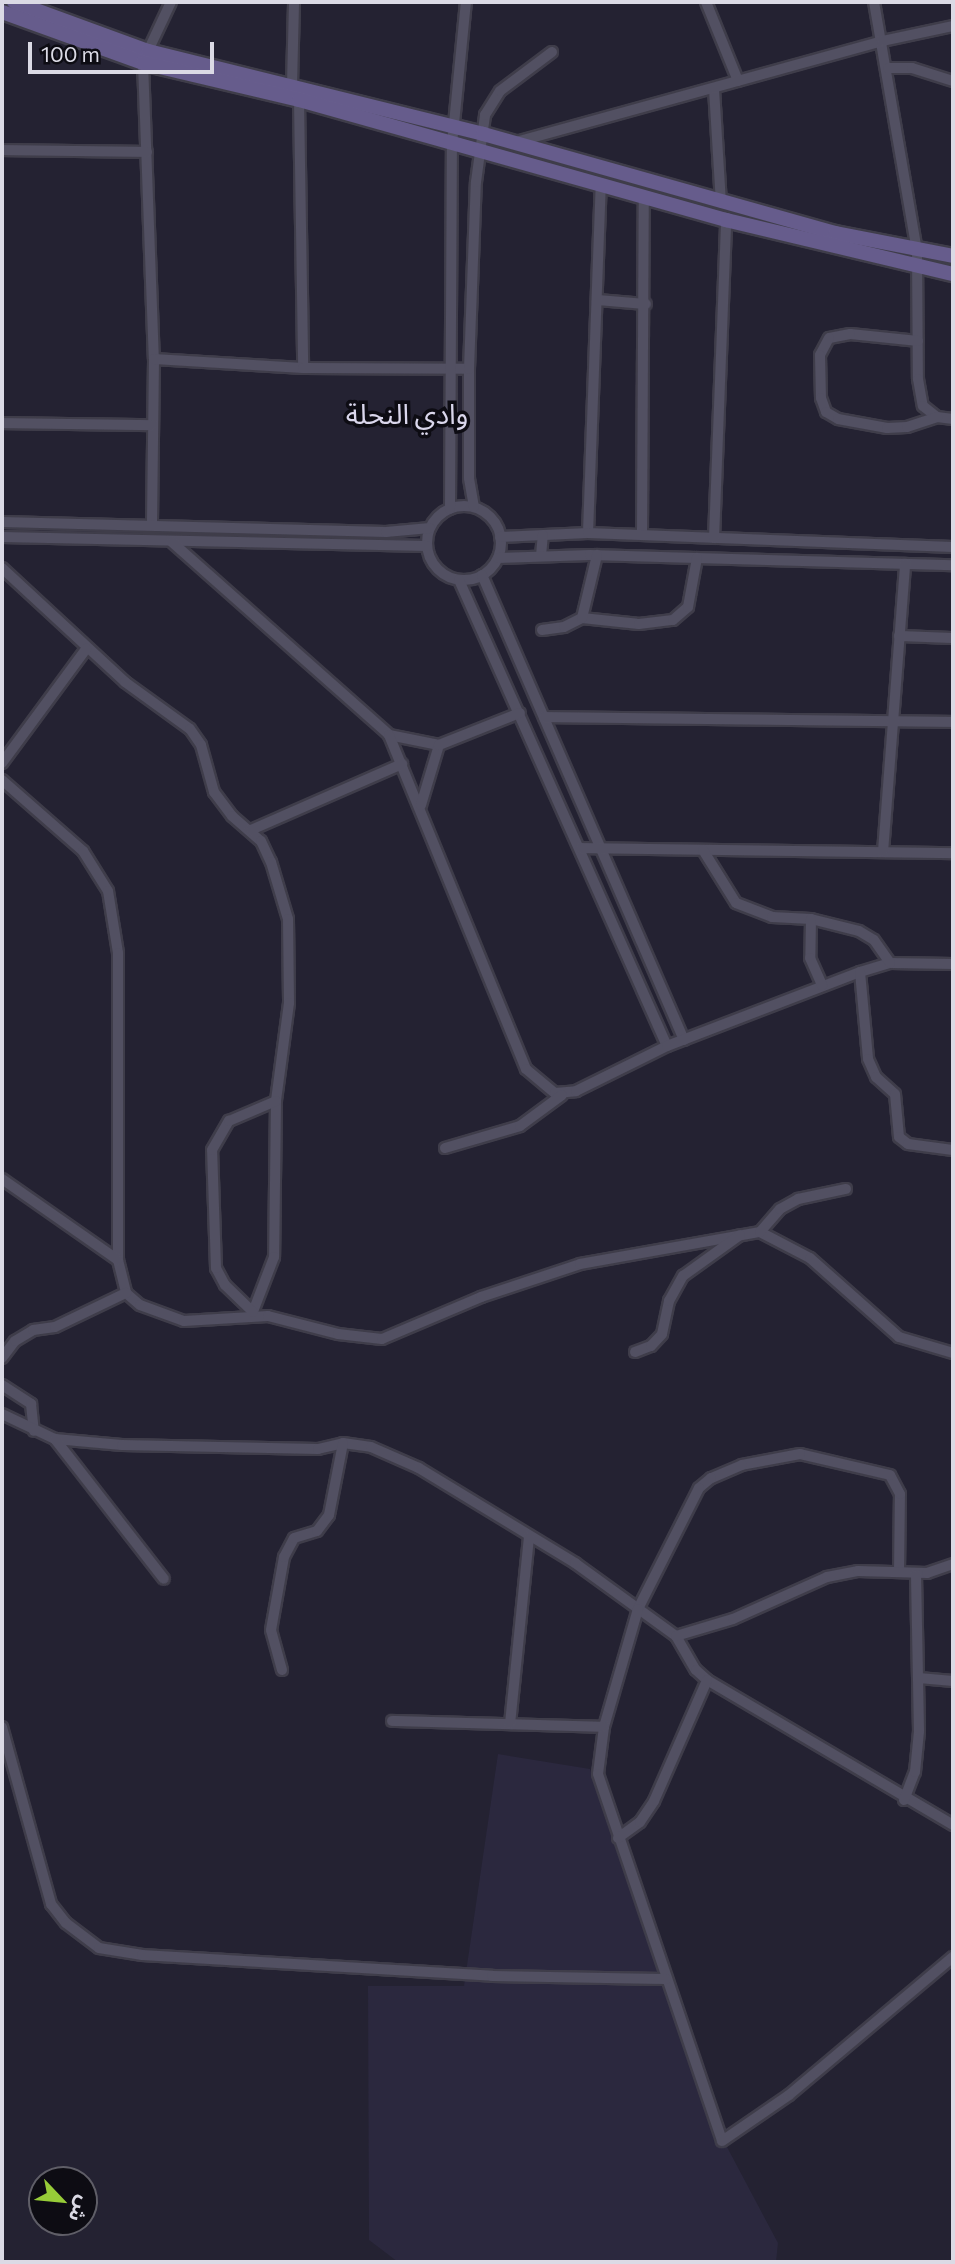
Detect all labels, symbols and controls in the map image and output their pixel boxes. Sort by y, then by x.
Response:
scale bar [32,28,217,72]
text: 100 m [41,41,100,66]
district label: وادي النحلة [346,396,468,430]
north arrow [28,2166,98,2236]
text: ش [64,2193,97,2226]

